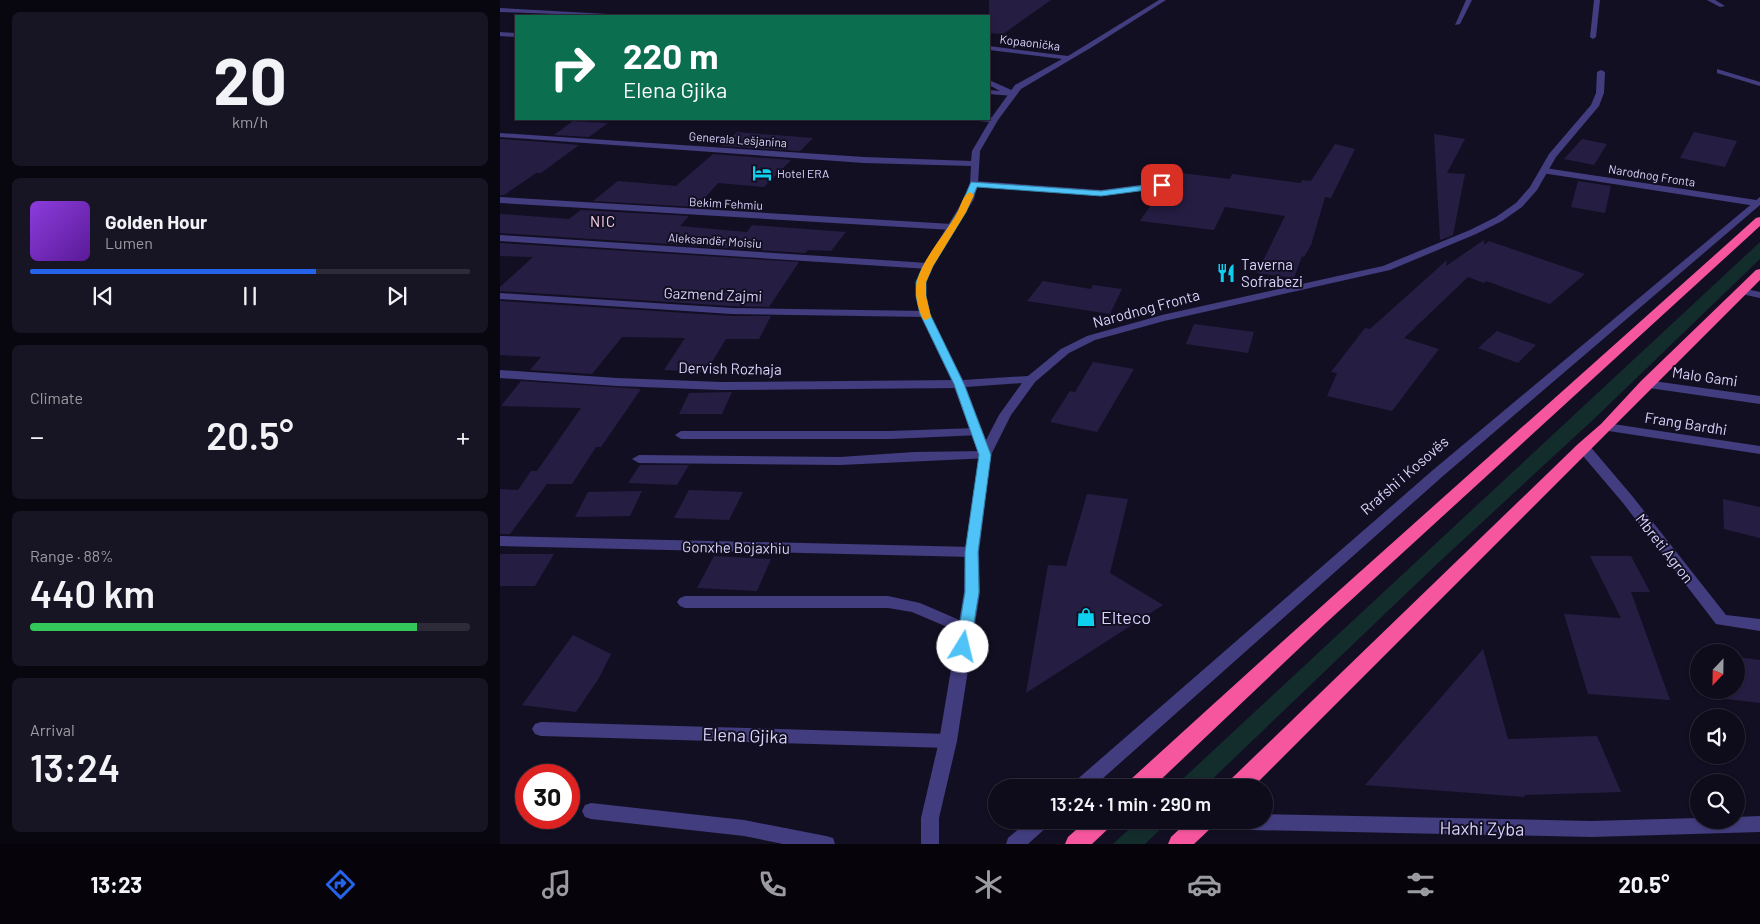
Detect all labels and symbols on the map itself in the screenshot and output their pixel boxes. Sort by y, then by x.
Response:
street label: Kopaonička [999,31,1061,53]
street label: Generala Lešjanina [688,129,788,149]
street label: Narodnog Fronta [1608,161,1696,189]
hotel icon: Hotel ERA [751,162,773,184]
pin [1141,164,1183,206]
place label: Hotel ERA [777,166,829,180]
street label: Bekim Fehmiu [689,194,763,212]
district label: NIC [590,212,616,230]
street label: Aleksandër Moisiu [668,230,762,250]
place label: Taverna Sofrabezi [1241,255,1303,290]
restaurant icon: Taverna Sofrabezi [1215,262,1237,284]
street label: Gazmend Zajmi [663,283,763,305]
street label: Narodnog Fronta [1091,285,1201,331]
street label: Dervish Rozhaja [678,358,782,378]
street label: Malo Gami [1671,362,1739,390]
street label: Frang Bardhi [1644,408,1728,438]
street label: Rrafshi i Kosovës [1356,432,1452,518]
street label: Mbreti Agron [1632,510,1698,586]
street label: Gonxhe Bojaxhiu [682,537,790,557]
shop icon: Elteco [1075,606,1097,628]
place label: Elteco [1101,606,1151,628]
position arrow [936,620,988,672]
north arrow [1690,644,1745,699]
street label: Elena Gjika [702,723,788,747]
speed limit sign: 30 [515,764,580,829]
street label: Haxhi Zyba [1439,816,1525,840]

